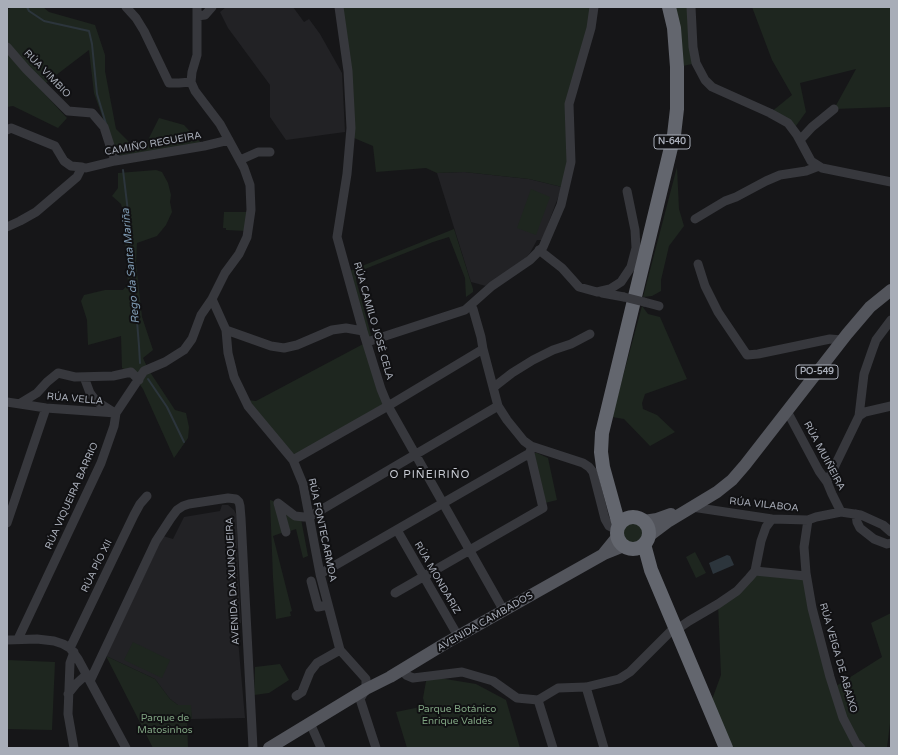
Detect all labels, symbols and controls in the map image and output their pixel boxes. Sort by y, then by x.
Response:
street label: RÚA VIMBIO [21,48,73,100]
street label: CAMIÑO REGUEIRA [104,130,202,158]
road number: N-640 [654,135,690,149]
water label: Rego da Santa Mariña [119,208,143,324]
street label: RÚA CAMILO JOSÉ CELA [350,261,396,381]
road number: PO-549 [796,365,838,379]
street label: RÚA VELLA [46,391,104,407]
street label: RÚA MUIÑEIRA [801,419,847,493]
street label: RÚA VIQUEIRA BARRIO [43,441,101,551]
district label: O PIÑEIRIÑO [389,468,471,482]
street label: RÚA FONTECARMOA [305,477,339,583]
street label: RÚA VILABOA [729,495,799,515]
street label: AVENIDA DA XUNQUEIRA [224,517,242,645]
street label: RÚA PÍO XII [79,538,115,594]
street label: RÚA MONDARIZ [411,540,463,616]
street label: AVENIDA CAMBADOS [435,590,535,654]
street label: RÚA VEIGA DE ABAIXO [817,602,859,714]
park label: Parque Botánico Enrique Valdés [418,703,496,726]
park label: Parque de Matosinhos [137,712,193,736]

